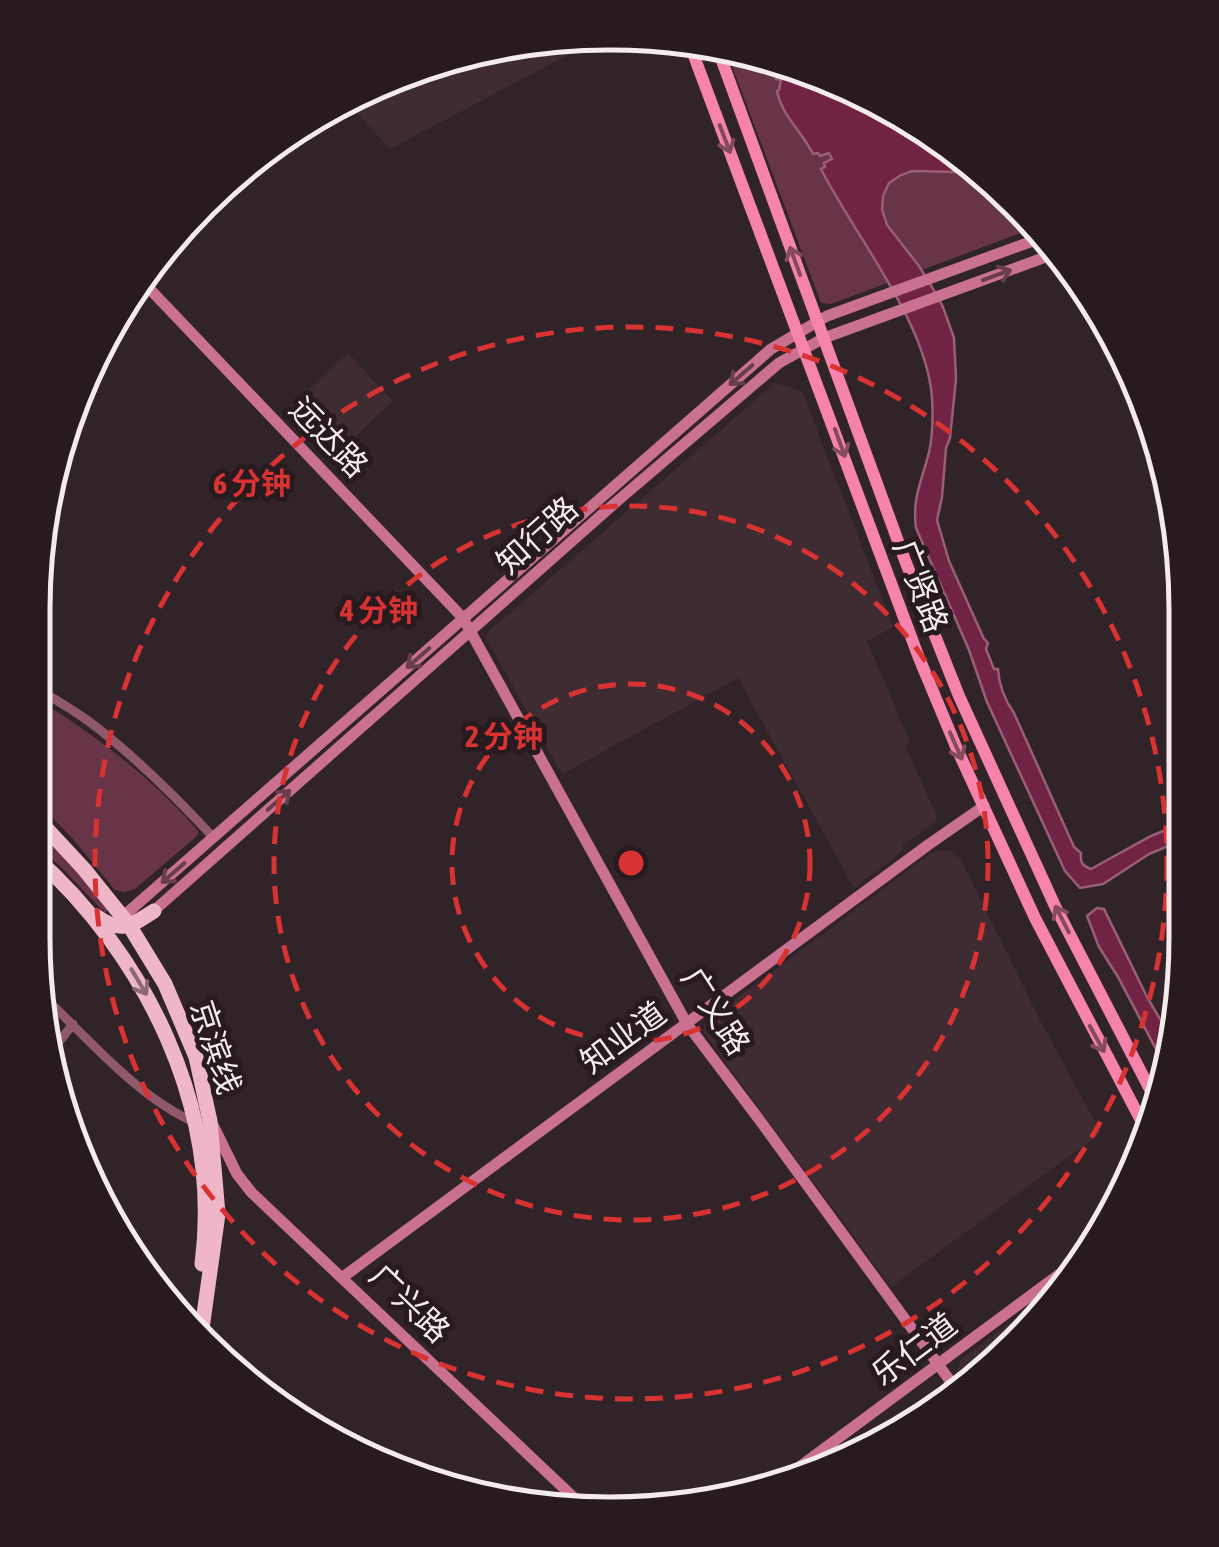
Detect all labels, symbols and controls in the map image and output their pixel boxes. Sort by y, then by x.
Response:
one-way arrow [718,123,736,154]
one-way arrow [785,247,803,278]
one-way arrow [980,265,1011,283]
one-way arrow [729,364,754,387]
street label: 远达路 [282,390,376,484]
one-way arrow [832,427,850,458]
text: 6 分钟 [213,466,291,500]
street label: 知行路 [489,489,585,581]
street label: 广贤路 [887,535,955,637]
text: 4 分钟 [339,593,418,627]
one-way arrow [405,647,431,669]
text: 2 分钟 [465,719,543,753]
one-way arrow [948,730,966,761]
one-way arrow [266,789,292,811]
centre of rings [613,845,649,881]
one-way arrow [161,861,186,884]
one-way arrow [1052,905,1071,934]
street label: 广义路 [674,961,758,1061]
one-way arrow [129,967,149,996]
street label: 知业道 [573,994,673,1080]
street label: 京滨线 [184,996,248,1098]
one-way arrow [1088,1024,1108,1053]
street label: 广兴路 [363,1256,457,1350]
street label: 乐仁道 [865,1305,963,1393]

